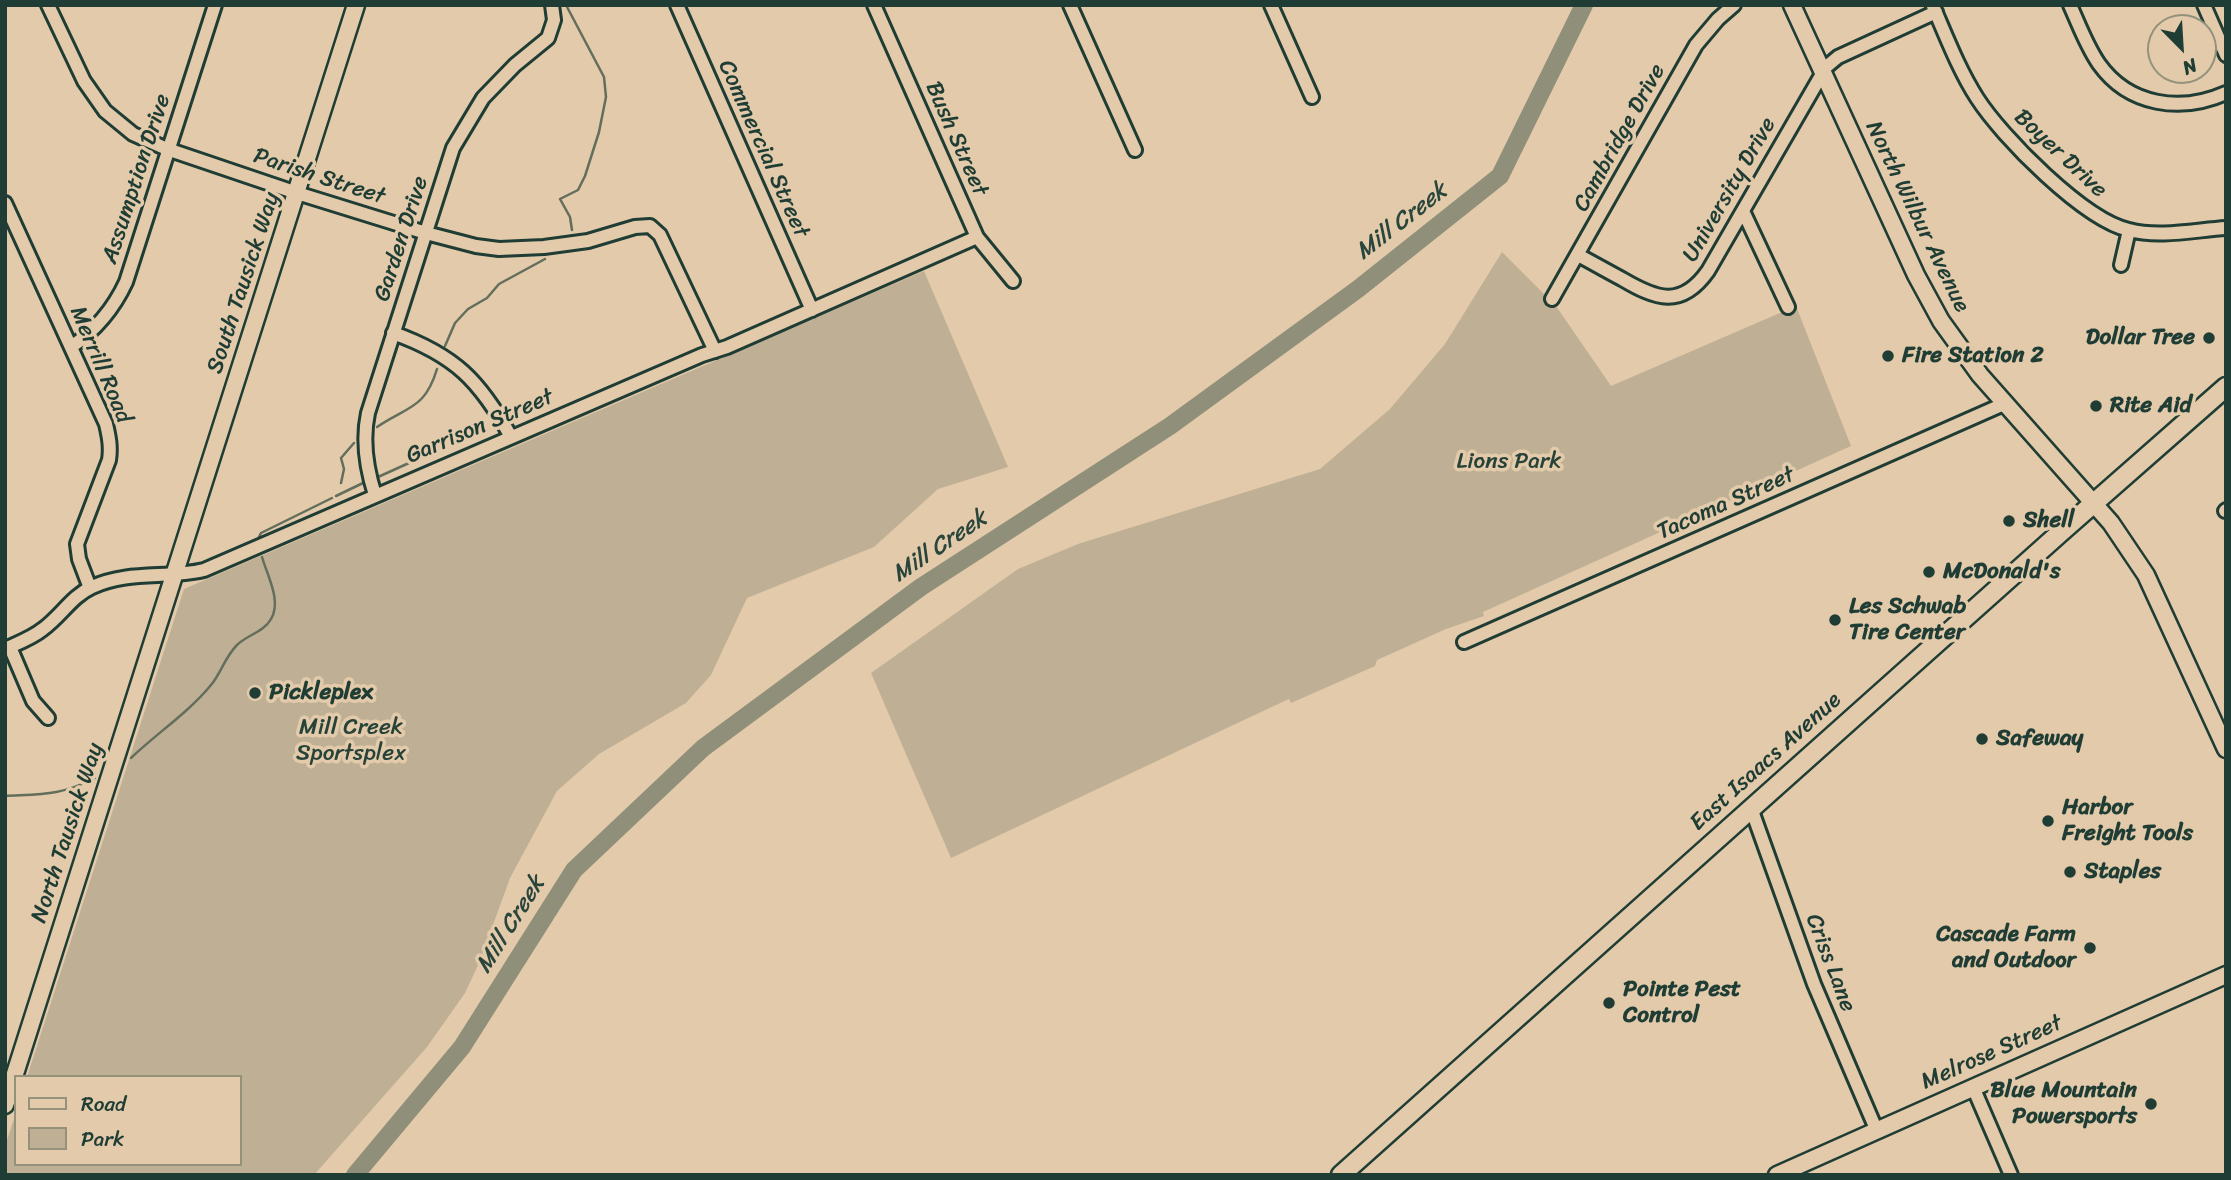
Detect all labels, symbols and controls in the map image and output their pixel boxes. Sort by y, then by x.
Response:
north arrow [2147,14,2217,84]
text: N [2177,49,2203,85]
street label: Commercial Street [711,56,815,242]
street label: Cambridge Drive [1568,59,1672,217]
street label: Bush Street [919,78,993,200]
street label: Assumption Drive [97,91,177,267]
street label: Boyer Drive [2008,104,2112,204]
street label: University Drive [1677,113,1783,267]
street label: North Wilbur Avenue [1859,117,1975,317]
street label: Parish Street [250,143,388,211]
street label: Garden Drive [369,173,435,305]
water label: Mill Creek [1350,177,1454,267]
street label: South Tausick Way [202,189,286,377]
street label: Merrill Road [63,302,137,428]
place label: Dollar Tree [2086,324,2195,352]
marker: Dollar Tree [2201,330,2217,346]
place label: Fire Station 2 [1902,342,2044,370]
marker: Fire Station 2 [1880,348,1896,364]
street label: Garrison Street [402,384,558,470]
place label: Rite Aid [2110,392,2192,420]
marker: Rite Aid [2088,398,2104,414]
park label: Lions Park [1457,448,1561,476]
street label: Tacoma Street [1653,461,1799,547]
water label: Mill Creek [887,505,993,589]
place label: Shell [2023,507,2074,535]
marker: Shell [2001,513,2017,529]
place label: McDonald's [1943,558,2061,586]
marker: McDonald's [1921,564,1937,580]
place label: Les Schwab Tire Center [1849,593,1966,647]
marker: Les Schwab Tire Center [1827,612,1843,628]
place label: Pickleplex [269,679,373,707]
marker: Pickleplex [247,685,263,701]
street label: East Isaacs Avenue [1685,687,1847,837]
park label: Mill Creek Sportsplex [296,714,406,768]
place label: Safeway [1996,725,2083,753]
marker: Safeway [1974,731,1990,747]
street label: North Tausick Way [26,740,110,926]
place label: Harbor Freight Tools [2062,794,2193,848]
marker: Harbor Freight Tools [2040,813,2056,829]
place label: Staples [2084,858,2161,886]
marker: Staples [2062,864,2078,880]
water label: Mill Creek [470,871,552,979]
street label: Criss Lane [1799,910,1861,1016]
place label: Cascade Farm and Outdoor [1936,921,2076,975]
marker: Cascade Farm and Outdoor [2082,940,2098,956]
place label: Pointe Pest Control [1623,976,1741,1030]
marker: Pointe Pest Control [1601,995,1617,1011]
street label: Melrose Street [1917,1010,2067,1096]
legend [14,1075,242,1166]
place label: Blue Mountain Powersports [1990,1077,2137,1131]
text: Road [81,1085,126,1123]
marker: Blue Mountain Powersports [2143,1096,2159,1112]
text: Park [81,1120,124,1158]

